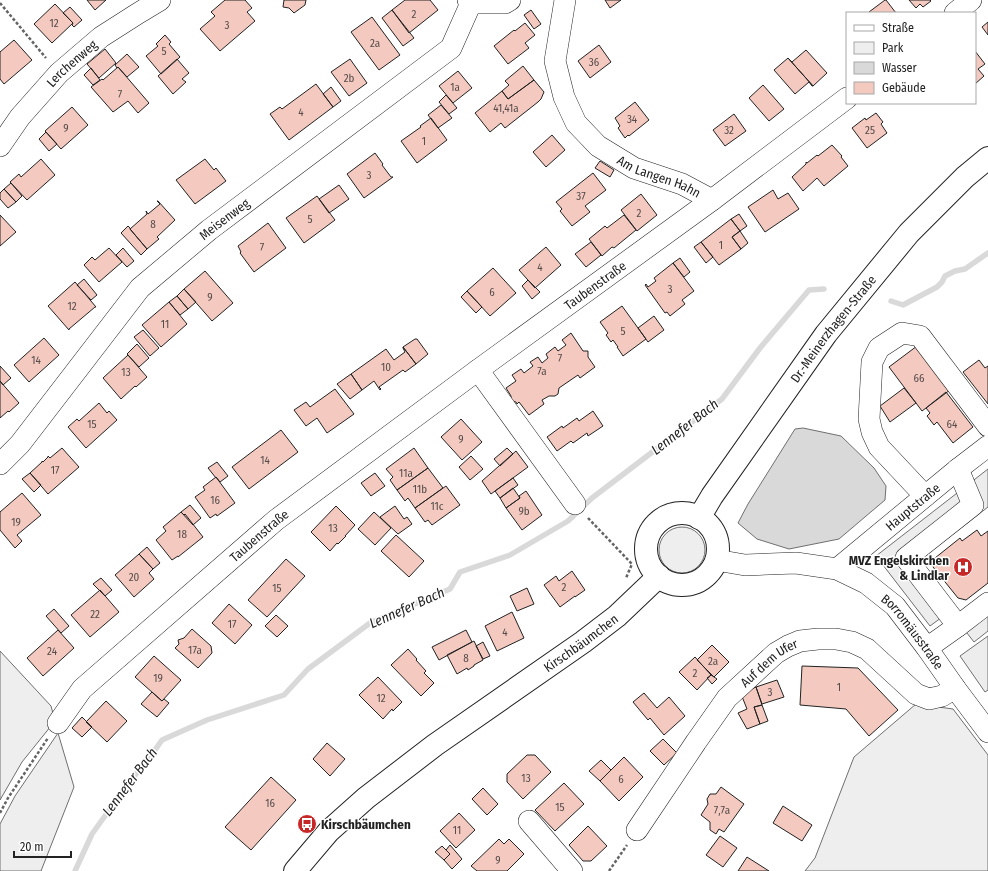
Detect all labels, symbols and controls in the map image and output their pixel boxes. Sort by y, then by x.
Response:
house number: 2 [412,8,417,21]
legend [846,12,976,104]
house number: 12 [49,17,59,30]
house number: 3 [225,19,230,32]
text: Straße [882,21,914,35]
street label: Lerchenweg [43,36,101,90]
house number: 2a [370,37,380,50]
text: Park [882,41,904,55]
house number: 5 [161,45,167,58]
house number: 36 [589,56,600,69]
text: Wasser [882,61,917,75]
house number: 2b [344,72,354,85]
house number: 1a [450,81,460,94]
text: Gebäude [882,81,926,95]
house number: 7 [118,88,123,101]
house number: 41,41a [493,102,519,115]
house number: 4 [298,106,304,119]
house number: 34 [627,113,638,126]
house number: 9 [63,122,69,135]
house number: 32 [724,124,734,137]
house number: 25 [865,124,875,137]
house number: 1 [422,135,426,148]
street label: Am Langen Hahn [615,152,703,200]
house number: 3 [367,169,372,182]
house number: 37 [576,190,586,203]
street label: Meisenweg [196,194,253,243]
house number: 2 [637,207,642,220]
house number: 5 [307,213,313,226]
house number: 8 [150,218,156,231]
house number: 1 [719,239,723,252]
house number: 7 [260,241,265,254]
street label: Taubenstraße [561,258,629,312]
house number: 4 [537,261,543,274]
street label: Dr.-Meinerzhagen-Straße [787,272,879,385]
house number: 3 [668,283,673,296]
house number: 6 [489,286,495,299]
house number: 9 [207,291,213,304]
house number: 12 [67,300,77,313]
house number: 11 [161,318,169,331]
house number: 5 [620,325,626,338]
house number: 7 [558,352,563,365]
house number: 14 [31,354,41,367]
house number: 10 [381,361,391,374]
house number: 7a [537,365,547,378]
house number: 13 [121,366,131,379]
house number: 66 [914,372,925,385]
water label: Lennefer Bach [648,395,722,459]
house number: 15 [87,418,97,431]
house number: 64 [947,418,958,431]
house number: 9 [458,433,464,446]
house number: 14 [260,454,270,467]
house number: 17 [51,464,60,477]
house number: 11a [399,467,413,480]
street label: Hauptstraße [882,480,943,533]
house number: 11b [413,483,427,496]
house number: 16 [210,494,220,507]
house number: 11c [430,500,444,513]
house number: 9b [518,505,530,518]
street label: Taubenstraße [226,506,291,565]
house number: 19 [11,516,21,529]
house number: 13 [328,522,338,535]
house number: 18 [177,528,187,541]
place label: MVZ Engelskirchen & Lindlar [849,553,949,583]
hospital icon: MVZ Engelskirchen & Lindlar [952,556,974,578]
house number: 20 [129,571,140,584]
house number: 2 [562,581,567,594]
house number: 15 [272,582,282,595]
water label: Lennefer Bach [367,584,447,632]
street label: Borromäusstraße [879,591,947,672]
house number: 22 [90,608,100,621]
street label: Kirschbäumchen [541,611,621,675]
house number: 17 [228,618,237,631]
house number: 4 [502,626,508,639]
street label: Auf dem Ufer [737,635,800,690]
house number: 17a [188,644,202,657]
house number: 24 [47,645,58,658]
house number: 8 [463,652,469,665]
house number: 2a [708,655,718,668]
house number: 2 [693,667,698,680]
house number: 19 [153,672,163,685]
house number: 1 [837,681,841,694]
house number: 3 [768,686,773,699]
house number: 12 [376,692,386,705]
water label: Lennefer Bach [99,745,161,819]
house number: 13 [521,772,531,785]
house number: 6 [618,773,624,786]
house number: 16 [265,797,275,810]
house number: 15 [555,801,565,814]
house number: 7,7a [714,804,730,817]
bus stop icon: Kirschbäumchen [296,813,318,835]
place label: Kirschbäumchen [321,817,411,832]
house number: 11 [453,824,461,837]
scale bar [14,833,71,859]
text: 20 m [20,840,44,854]
house number: 9 [495,854,501,867]

